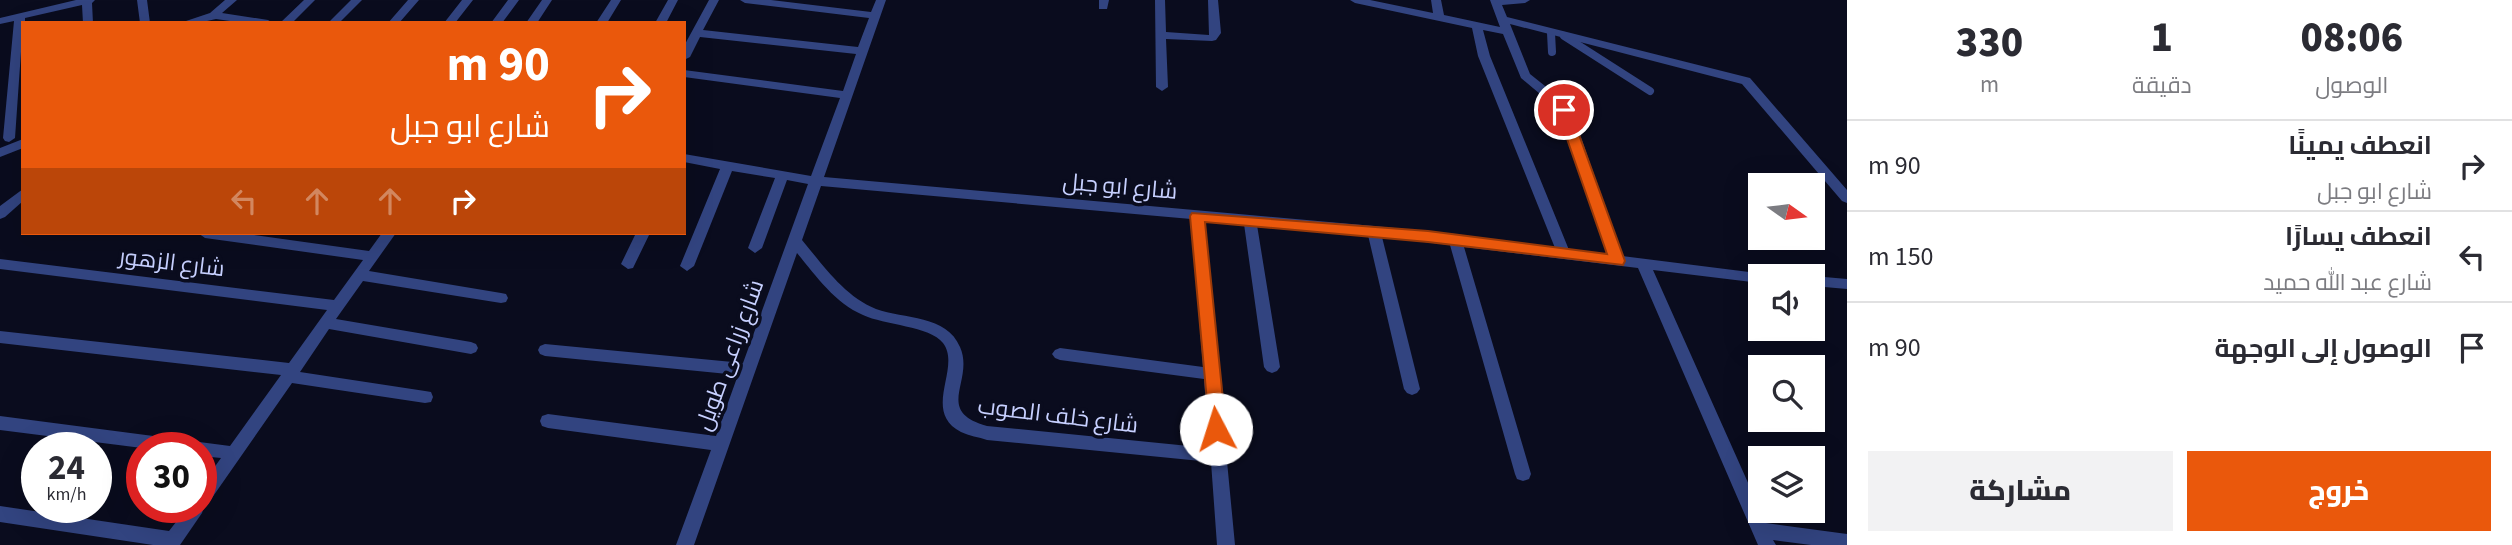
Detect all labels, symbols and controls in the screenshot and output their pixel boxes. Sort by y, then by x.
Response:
text: 1 [2151,8,2173,68]
text: 08:06 [2300,8,2403,68]
text: 330 [1956,13,2023,73]
text: 90 m [446,30,550,100]
icon: right [574,49,665,140]
text: m [1980,68,1999,101]
text: دقيقة [2132,69,2192,102]
text: الوصول [2315,69,2388,102]
pin [1534,80,1594,140]
icon: arrive [1545,91,1583,129]
text: شارع ابو جبل [390,104,550,150]
text: انعطف يمينًا [2288,127,2432,164]
text: 90 m [1868,147,1921,184]
icon: right [2453,147,2491,185]
street label: شارع ابو جبل [1061,165,1179,208]
north arrow [1748,173,1825,250]
map controls [1748,173,1825,523]
text: شارع ابو جبل [2317,175,2432,208]
icon: left [225,182,263,220]
icon: ahead [298,182,336,220]
icon: ahead [371,182,409,220]
icon: right [444,182,482,220]
text: انعطف يسارًا [2285,218,2432,255]
text: 150 m [1868,238,1934,275]
icon: left [2453,238,2491,276]
street label: شارع الزهور [115,239,227,285]
button: sound [1748,264,1825,341]
text: شارع عبد الله حميد [2263,266,2432,299]
street label: شارع زراعى طويل [687,275,772,435]
text: 90 m [1868,329,1921,366]
icon: arrive [2453,329,2491,367]
text: الوصول إلى الوجهة [2214,330,2432,367]
button: search [1748,355,1825,432]
street label: شارع خلف الصوب [976,389,1140,442]
position arrow [1179,392,1253,466]
speed limit sign: 30 [126,432,217,523]
text: 24 [48,443,85,493]
button: layers [1748,446,1825,523]
button: مشاركة [1868,451,2173,531]
button: خروج [2187,451,2491,531]
text: km/h [47,482,86,507]

